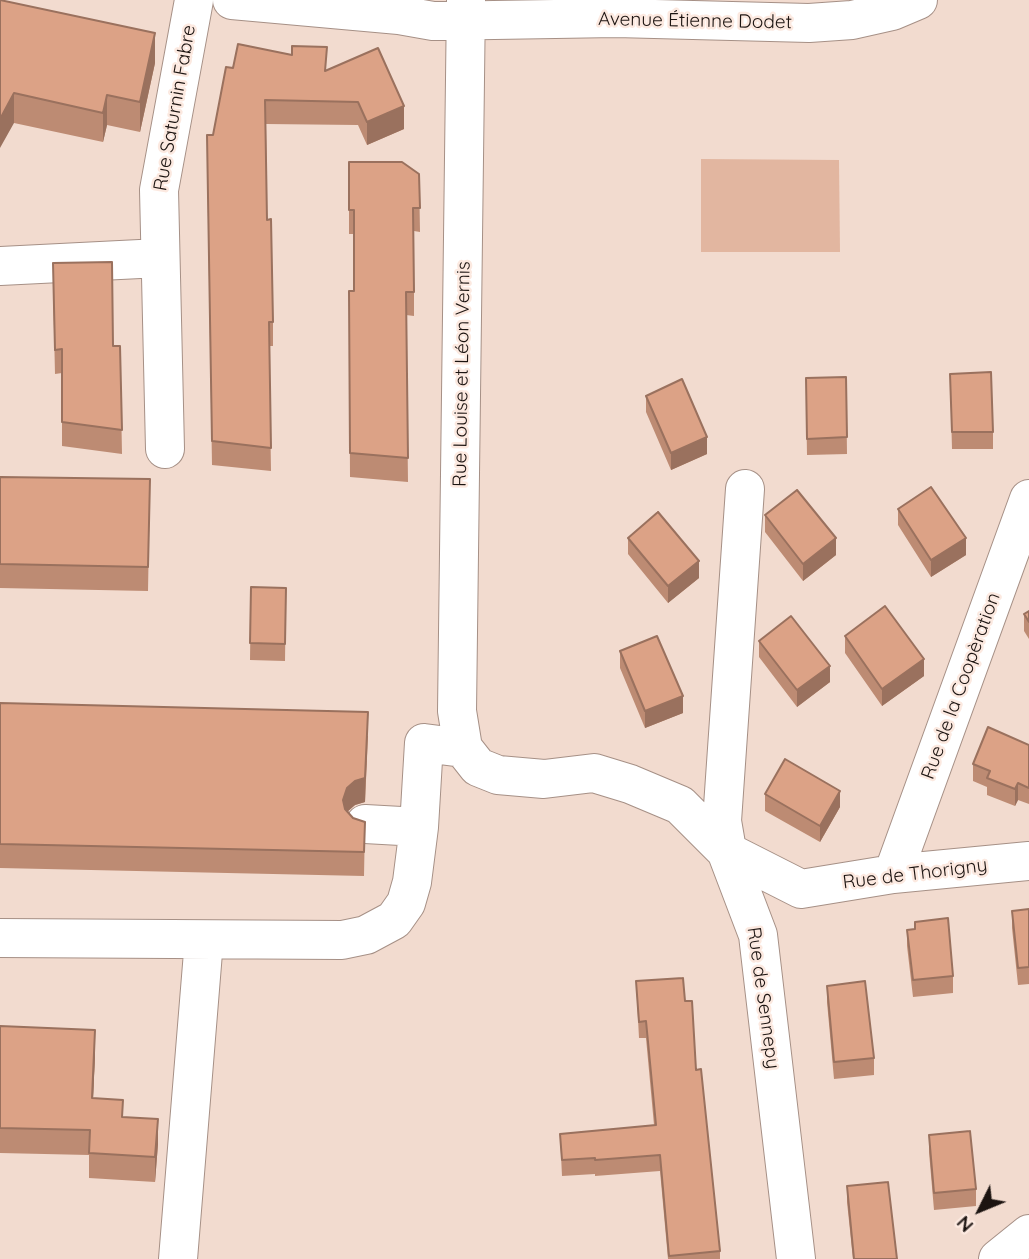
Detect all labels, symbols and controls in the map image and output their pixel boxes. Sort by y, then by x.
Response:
street label: Avenue Étienne Dodet [598,8,792,34]
street label: Rue Saturnin Fabre [149,23,201,193]
street label: Rue Louise et Léon Vernis [449,261,475,487]
street label: Rue de la Coopèration [917,590,1005,782]
street label: Rue de Thorigny [841,854,989,894]
street label: Rue de Sennepy [742,926,784,1070]
north arrow [945,1175,1015,1245]
text: N [951,1211,978,1238]

